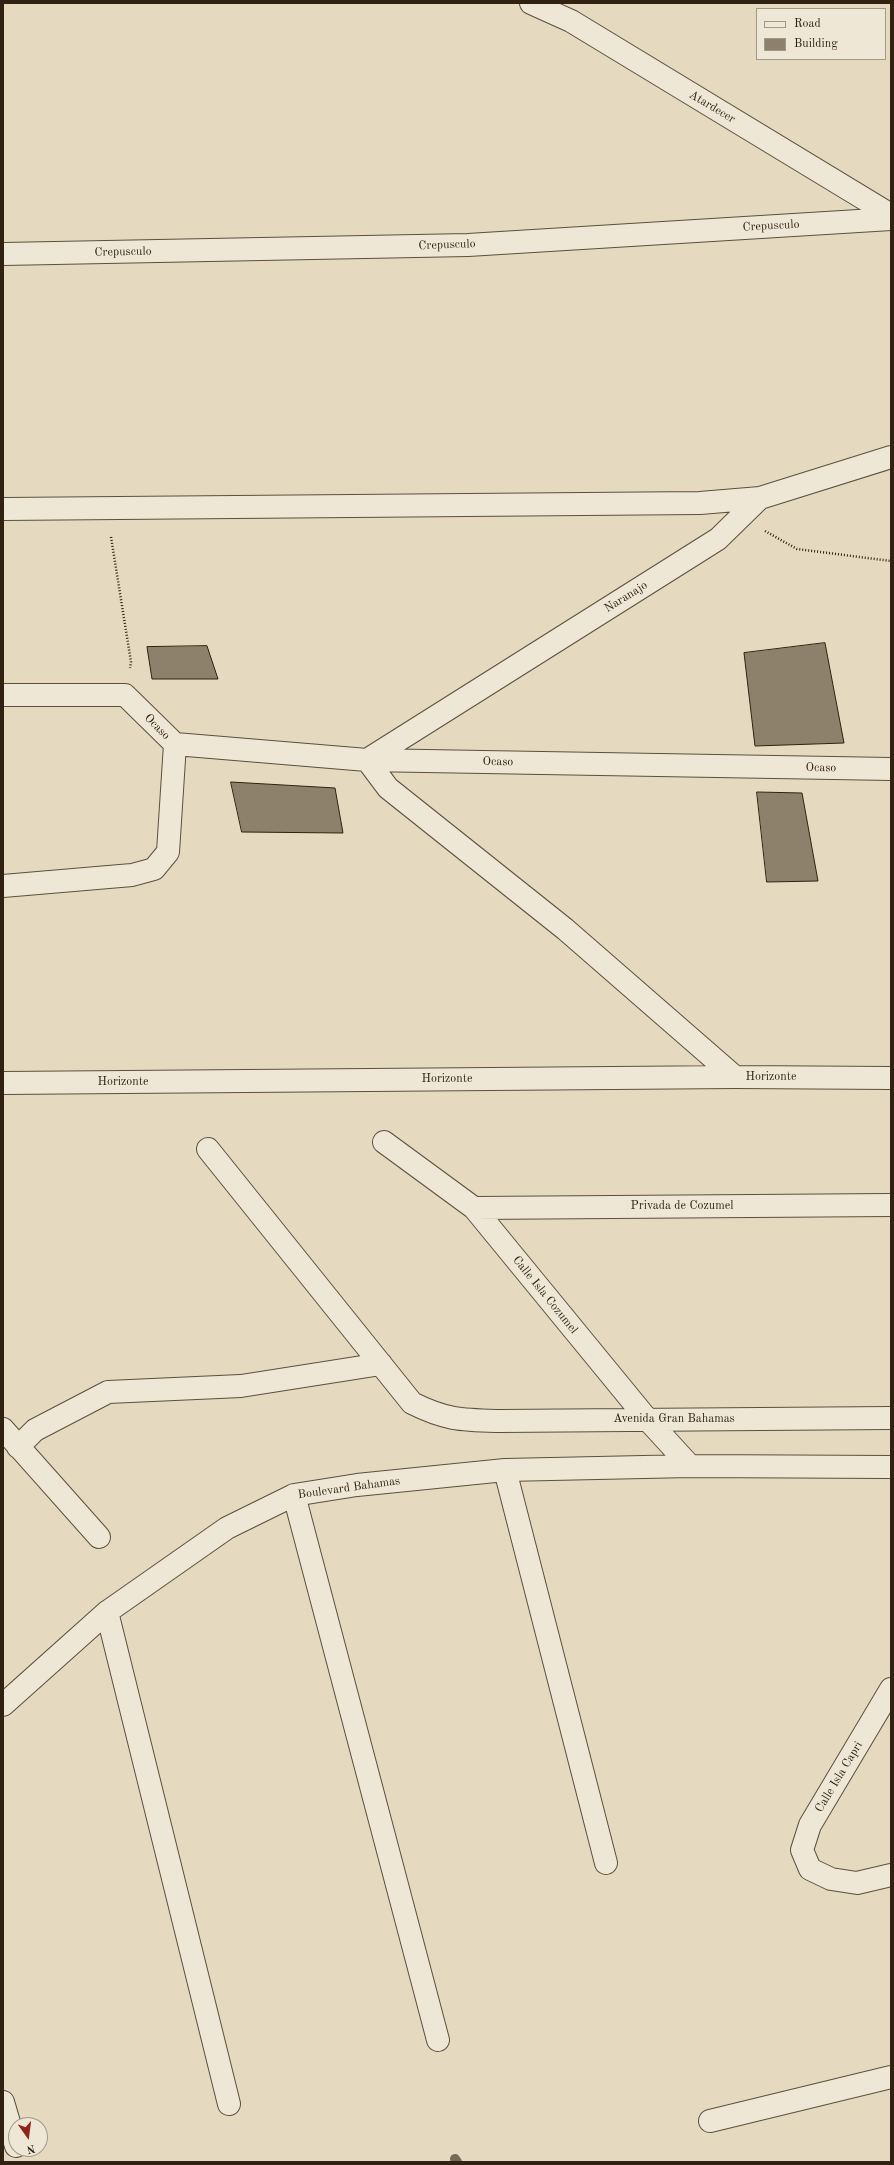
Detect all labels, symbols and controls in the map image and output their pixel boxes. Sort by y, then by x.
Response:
legend [756,8,886,60]
text: Road [794,18,821,30]
text: Building [794,38,838,50]
street label: Atardecer [686,88,738,126]
street label: Crepusculo [742,217,800,235]
street label: Crepusculo [418,237,476,253]
street label: Crepusculo [94,244,152,260]
street label: Naranajo [602,578,650,616]
street label: Ocaso [141,711,173,743]
street label: Ocaso [483,755,513,769]
street label: Ocaso [806,761,836,775]
street label: Horizonte [746,1070,796,1084]
street label: Horizonte [422,1072,472,1086]
street label: Horizonte [98,1075,148,1089]
street label: Privada de Cozumel [631,1199,733,1213]
street label: Calle Isla Cozumel [509,1253,581,1337]
street label: Avenida Gran Bahamas [613,1412,735,1426]
street label: Boulevard Bahamas [297,1474,401,1502]
street label: Calle Isla Capri [812,1739,866,1815]
north arrow [8,2117,48,2157]
text: N [25,2142,36,2155]

